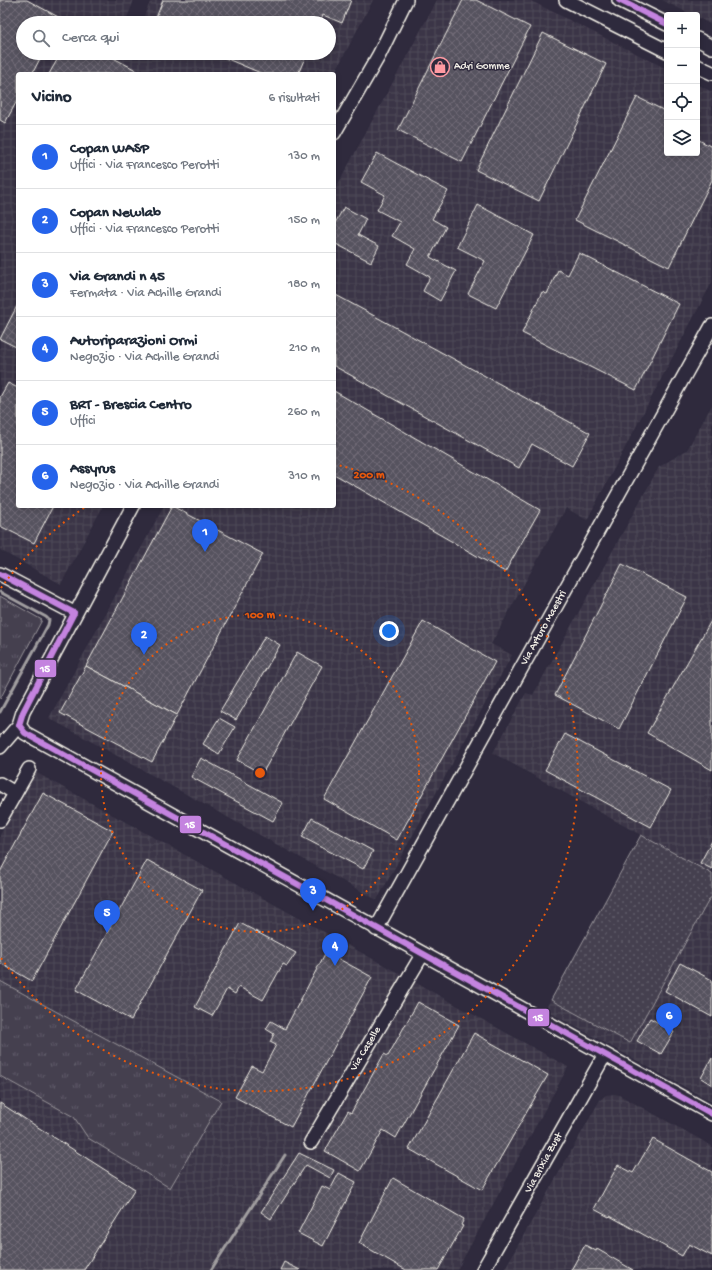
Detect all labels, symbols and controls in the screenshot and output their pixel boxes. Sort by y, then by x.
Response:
map controls [664,12,700,156]
button: + [664,12,700,48]
search box [16,16,336,60]
icon: search [30,27,52,49]
text: Cerca qui [62,29,119,47]
button: − [664,48,700,84]
shop icon: Adri Gomme [429,56,451,78]
place label: Adri Gomme [454,61,510,73]
button: locate [664,84,700,120]
text: Vicino [32,88,72,108]
text: 6 risultati [269,91,320,106]
button: layers [664,120,700,156]
text: Copan WASP [70,140,149,158]
text: 1 [42,149,48,164]
text: 130 m [288,149,320,164]
text: Uffici · Via Francesco Perotti [70,158,220,173]
text: Copan Newlab [70,204,161,222]
text: 2 [42,213,48,228]
text: 150 m [288,213,320,228]
text: Uffici · Via Francesco Perotti [70,222,220,237]
text: Via Grandi n 45 [70,268,165,286]
text: 3 [42,277,48,292]
text: 180 m [288,277,320,292]
text: Fermata · Via Achille Grandi [70,286,222,301]
text: Autoriparazioni Ormi [70,332,198,350]
text: 4 [42,341,48,356]
text: 210 m [289,341,320,356]
text: Negozio · Via Achille Grandi [70,350,219,365]
text: BRT - Brescia Centro [70,396,192,414]
text: 5 [42,405,48,420]
text: 260 m [287,405,320,420]
text: Uffici [70,414,96,429]
text: Assyrus [70,460,115,478]
text: 6 [42,469,48,484]
text: 310 m [288,469,320,484]
text: 200 m [354,469,385,483]
text: Negozio · Via Achille Grandi [70,478,219,493]
pin: 1 [192,519,218,552]
street label: Via Arturo Maestri [518,588,570,668]
text: 100 m [244,609,275,623]
your location [379,621,399,641]
pin: 2 [131,622,157,655]
line badge: 15 [34,659,57,678]
text: 15 [39,664,50,676]
centre of rings [253,766,267,780]
line badge: 15 [179,815,202,834]
text: 15 [184,820,195,832]
pin: 3 [300,878,326,911]
pin: 5 [94,900,120,933]
pin: 4 [322,933,348,966]
pin: 6 [656,1003,682,1036]
line badge: 15 [527,1008,550,1027]
text: 15 [532,1013,543,1025]
street label: Via Caselle [348,1024,384,1074]
street label: Via Brixia Zust [522,1130,566,1196]

